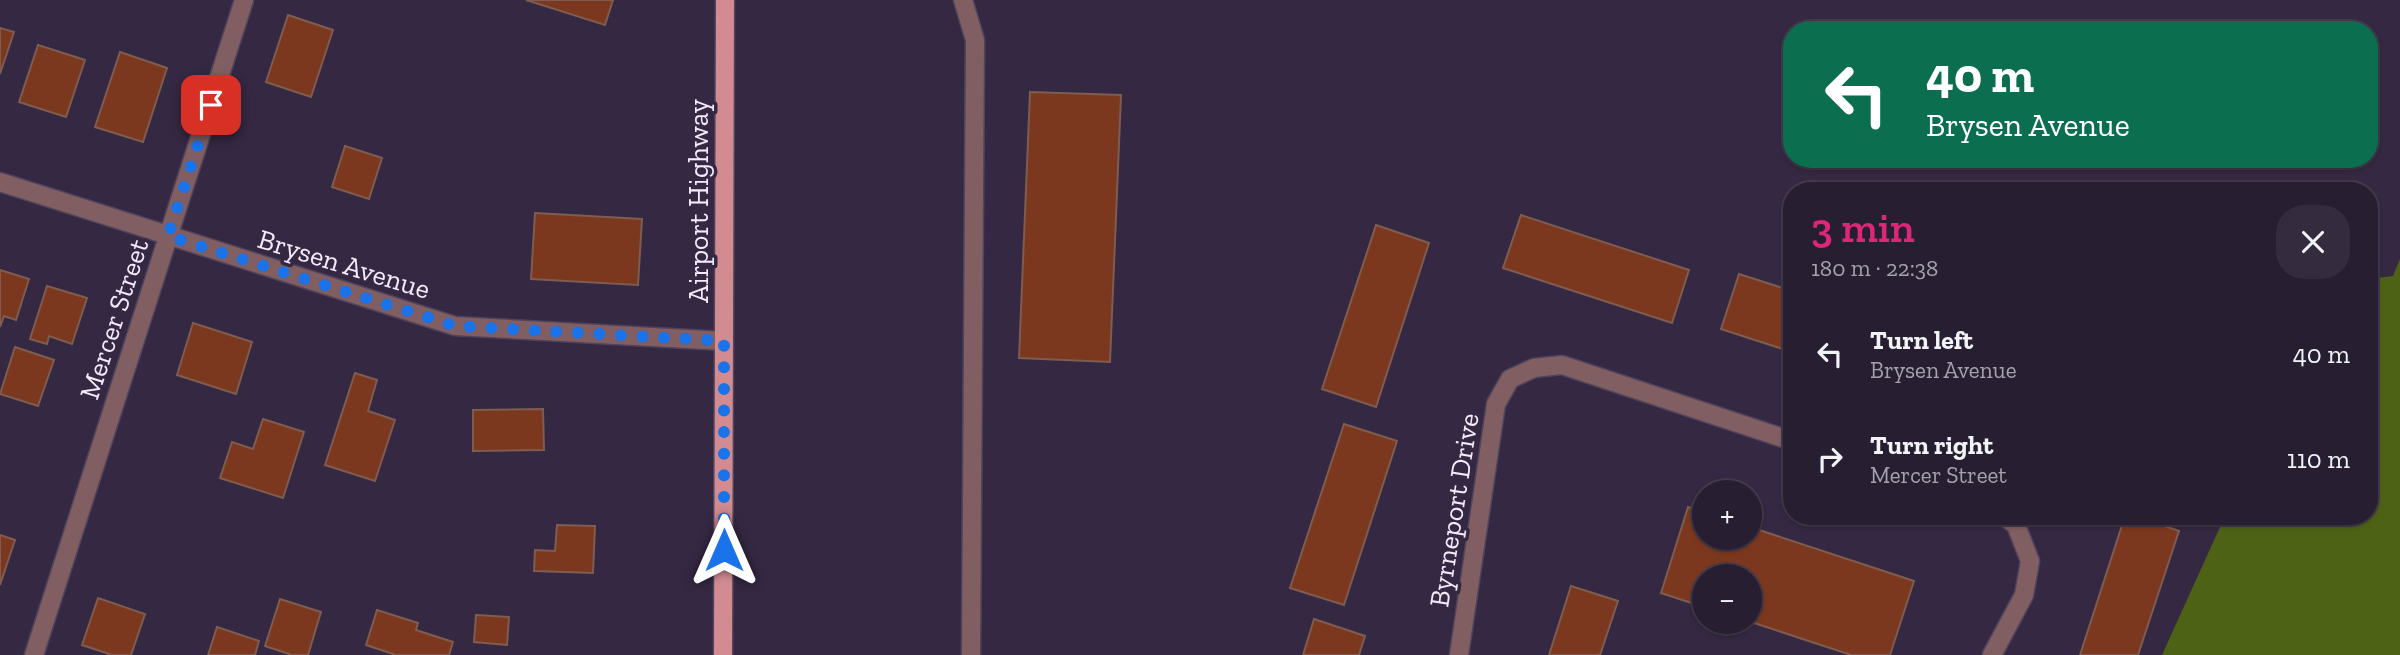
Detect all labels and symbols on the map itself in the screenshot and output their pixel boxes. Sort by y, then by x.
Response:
pin [181,75,241,135]
street label: Airport Highway [682,98,715,303]
street label: Brysen Avenue [254,222,434,306]
street label: Mercer Street [73,234,156,403]
street label: Byrneport Drive [1422,411,1486,609]
position arrow [687,513,761,587]

